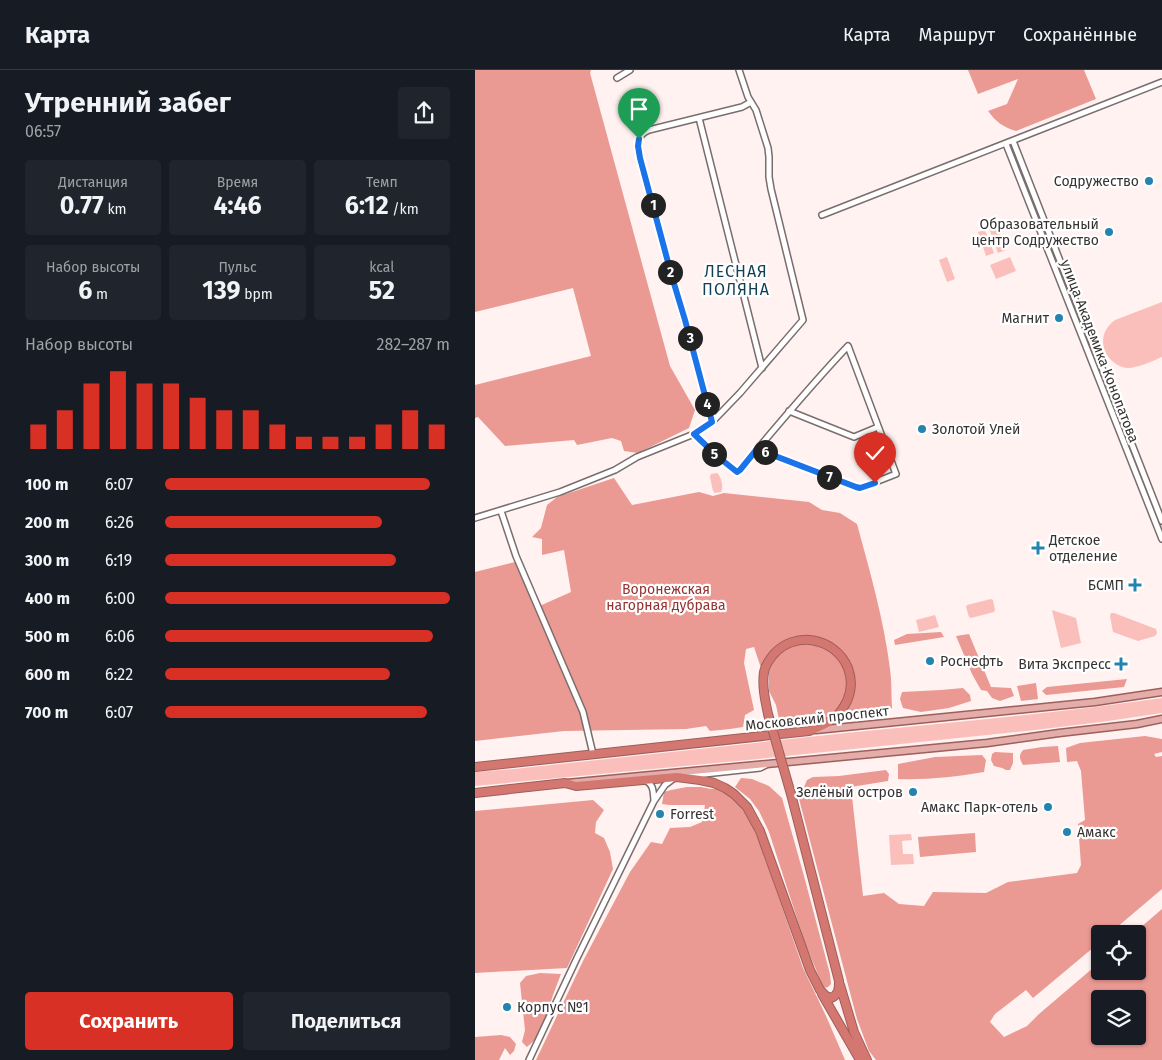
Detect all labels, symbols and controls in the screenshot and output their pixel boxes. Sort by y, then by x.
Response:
text: Карта [25,21,90,49]
text: Карта [843,24,891,46]
text: Маршрут [919,24,995,46]
text: Сохранённые [1023,24,1137,46]
text: Утренний забег [25,86,231,119]
button: share [398,87,450,139]
pin [618,88,660,139]
icon: arrive [625,95,653,123]
text: 06:57 [25,122,61,141]
place label: Содружество [1054,173,1139,190]
text: Дистанция [58,174,128,191]
text: Время [217,174,258,191]
text: Темп [366,174,398,191]
marker: Содружество [1143,175,1155,187]
text: 0.77 [60,191,104,221]
text: 4:46 [213,191,262,221]
text: 6:12 [345,191,389,221]
pin: 1 [641,192,665,218]
text: 1 [650,197,657,214]
text: km [104,201,127,218]
text: /km [389,201,419,218]
place label: Образовательный центр Содружество [972,216,1099,249]
marker: Образовательный центр Содружество [1103,226,1115,238]
street label: улица Академика Конопатова [1057,257,1142,445]
text: Набор высоты [46,259,140,276]
text: Пульс [218,259,257,276]
text: kcal [369,259,394,276]
pin: 2 [657,260,683,284]
district label: ЛЕСНАЯ ПОЛЯНА [702,262,770,299]
text: 2 [667,264,674,281]
text: 6 [78,276,92,306]
text: 139 [202,276,240,306]
text: 52 [369,276,395,306]
text: m [92,286,108,303]
text: bpm [240,286,273,303]
place label: Магнит [1001,310,1050,327]
marker: Магнит [1053,312,1065,324]
pin: 3 [677,326,703,350]
text: 3 [687,330,694,347]
text: Набор высоты [25,335,133,354]
text: 282–287 m [377,335,450,354]
pin: 4 [695,392,719,416]
text: 4 [704,396,711,413]
place label: Золотой Улей [932,421,1020,438]
marker: Золотой Улей [916,423,928,435]
pin [854,432,896,483]
icon: check [861,439,889,467]
pin: 6 [753,440,777,464]
pin: 5 [701,442,727,466]
text: 6 [762,444,769,461]
text: 5 [711,446,718,463]
pin: 7 [817,464,841,490]
text: 7 [826,469,833,486]
text: 100 m [25,475,68,494]
text: 6:07 [105,475,133,494]
text: 200 m [25,513,69,532]
text: 6:26 [105,513,134,532]
place label: Детское отделение [1048,532,1118,565]
marker: Детское отделение [1031,541,1045,555]
text: 300 m [25,551,69,570]
text: 6:19 [105,551,132,570]
place label: БСМП [1088,577,1124,594]
marker: БСМП [1128,578,1142,592]
park label: Воронежская нагорная дубрава [606,581,726,614]
text: 400 m [25,589,70,608]
text: 6:00 [105,589,135,608]
text: 500 m [25,627,70,646]
text: 6:06 [105,627,135,646]
place label: Роснефть [940,653,1003,670]
marker: Роснефть [924,655,936,667]
place label: Вита Экспресс [1018,656,1111,673]
marker: Вита Экспресс [1115,658,1127,670]
text: 600 m [25,665,70,684]
text: 6:22 [105,665,133,684]
street label: Московский проспект [744,702,890,734]
text: 700 m [25,703,68,722]
text: 6:07 [105,703,133,722]
place label: Зелёный остров [796,784,903,801]
marker: Зелёный остров [907,786,919,798]
place label: Амакс Парк-отель [921,799,1038,816]
marker: Амакс Парк-отель [1042,801,1054,813]
place label: Forrest [670,806,715,823]
marker: Forrest [654,808,666,820]
place label: Амакс [1077,824,1116,841]
marker: Амакс [1061,826,1073,838]
map controls [1091,925,1146,1045]
button: locate [1091,925,1146,980]
button: layers [1091,990,1146,1045]
button: Сохранить [25,992,233,1050]
button: Поделиться [243,992,450,1050]
place label: Корпус №1 [517,999,589,1016]
marker: Корпус №1 [501,1001,513,1013]

